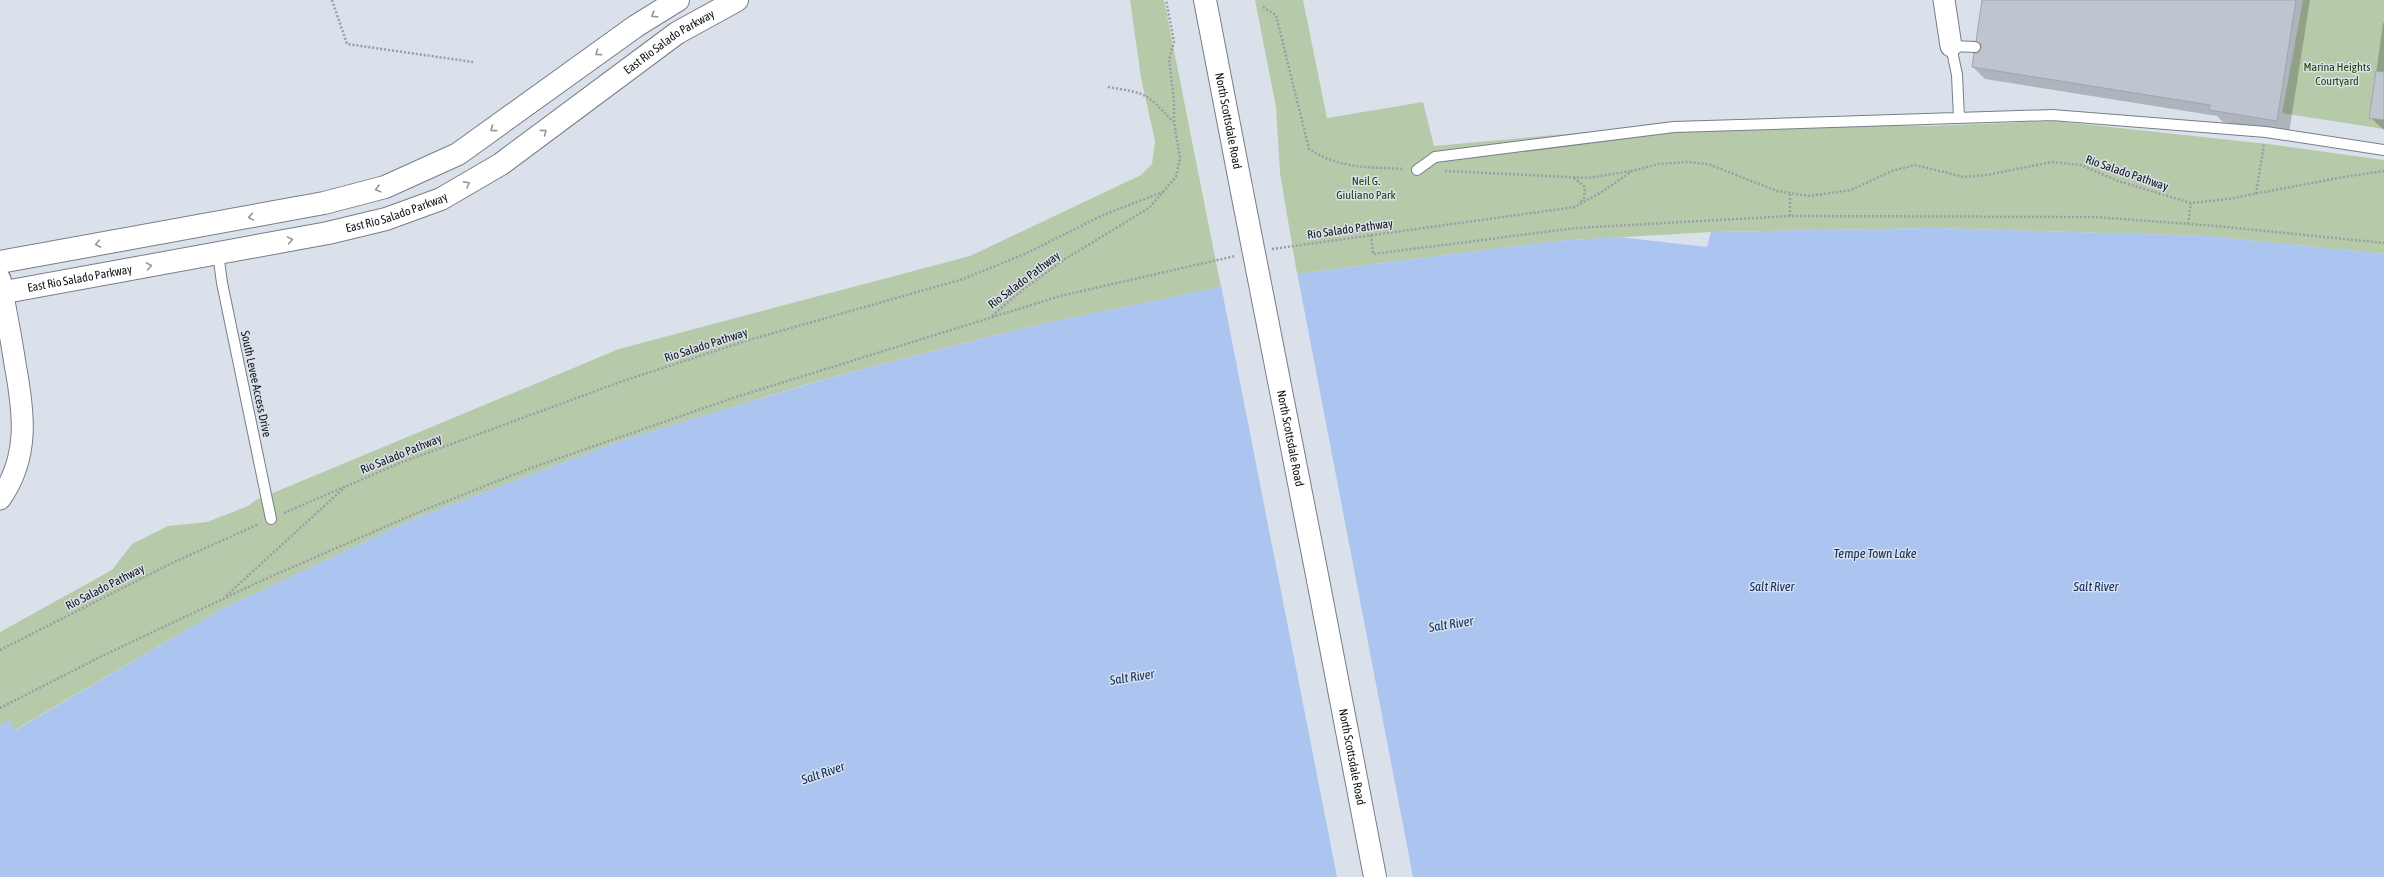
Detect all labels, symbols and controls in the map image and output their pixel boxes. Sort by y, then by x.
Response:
street label: East Rio Salado Parkway [621,7,717,77]
one-way arrow [651,10,658,18]
one-way arrow [596,48,603,55]
park label: Marina Heights Courtyard [2304,60,2370,88]
street label: North Scottsdale Road [1212,71,1244,170]
one-way arrow [490,124,497,131]
one-way arrow [540,130,547,137]
street label: Rio Salado Pathway [2084,152,2170,194]
park label: Neil G. Giuliano Park [1336,174,1397,202]
one-way arrow [462,182,470,189]
one-way arrow [375,184,382,193]
street label: East Rio Salado Parkway [344,190,450,235]
one-way arrow [248,212,255,220]
street label: Rio Salado Pathway [1306,216,1394,242]
one-way arrow [287,236,293,245]
one-way arrow [95,239,101,247]
street label: Rio Salado Pathway [985,248,1063,312]
street label: East Rio Salado Parkway [26,262,133,295]
one-way arrow [145,262,152,270]
street label: Rio Salado Pathway [663,325,749,365]
street label: South Levee Access Drive [238,330,274,438]
street label: North Scottsdale Road [1274,389,1307,488]
street label: Rio Salado Pathway [358,431,444,477]
water label: Tempe Town Lake [1833,546,1917,561]
street label: Rio Salado Pathway [63,561,147,613]
water label: Salt River [1749,579,1796,594]
water label: Salt River [2073,579,2120,594]
water label: Salt River [1427,613,1476,635]
water label: Salt River [1108,666,1157,688]
street label: North Scottsdale Road [1336,707,1368,806]
water label: Salt River [798,758,848,788]

